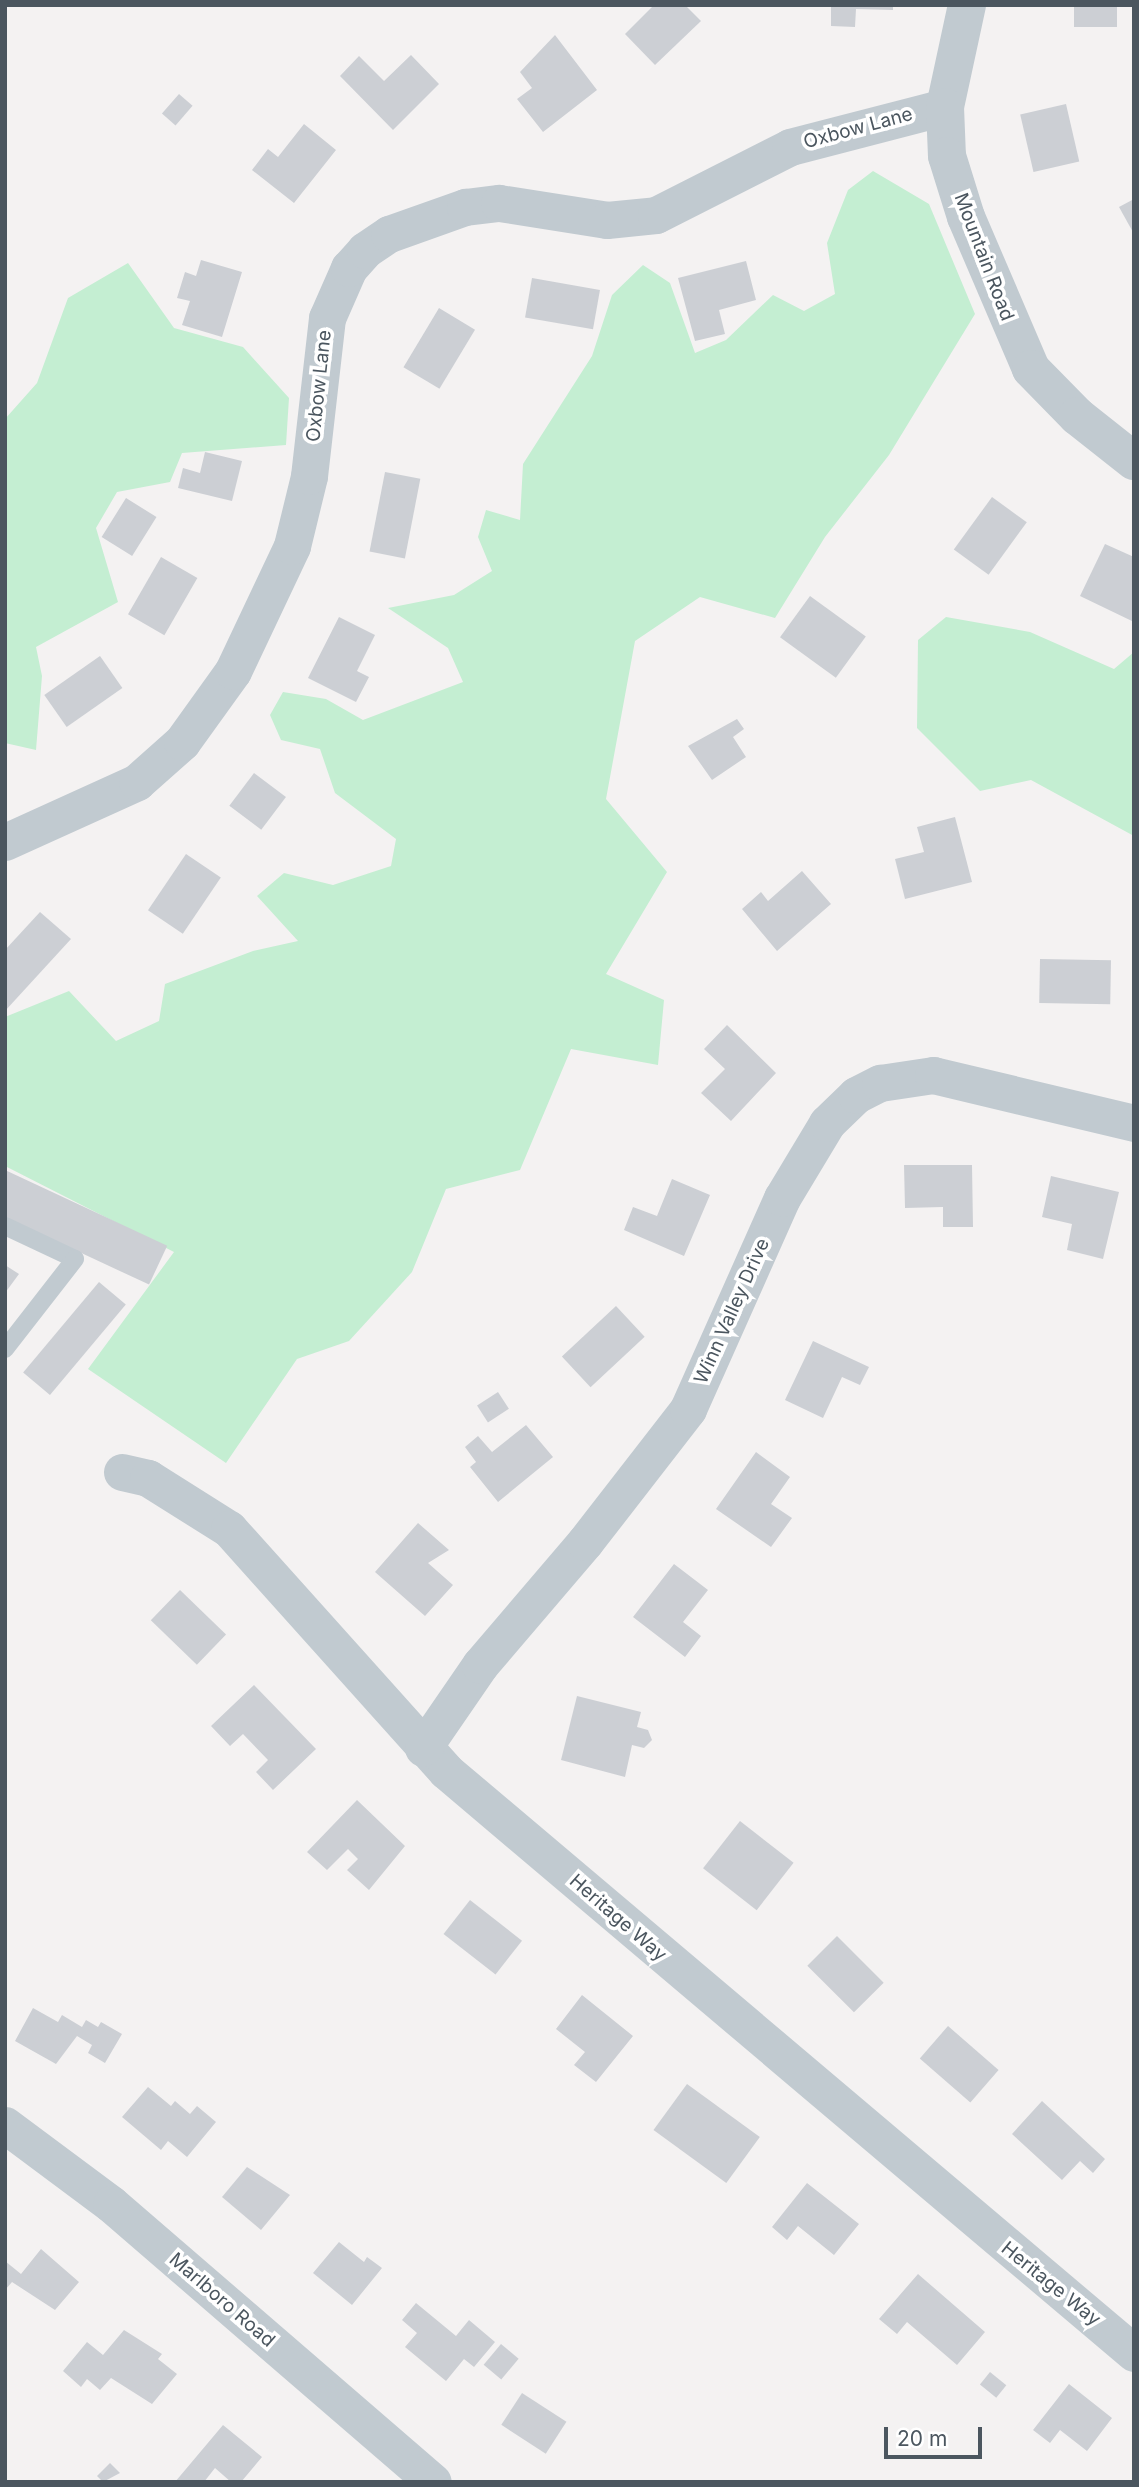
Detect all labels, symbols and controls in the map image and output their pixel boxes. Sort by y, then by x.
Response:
street label: Oxbow Lane [801,102,915,154]
street label: Mountain Road [949,190,1019,324]
street label: Oxbow Lane [302,329,336,443]
street label: Winn Valley Drive [690,1235,774,1387]
street label: Heritage Way [565,1870,671,1966]
street label: Heritage Way [997,2237,1105,2331]
street label: Marlboro Road [165,2248,279,2352]
scale bar [887,2414,985,2458]
text: 20 m [897,2426,947,2451]

